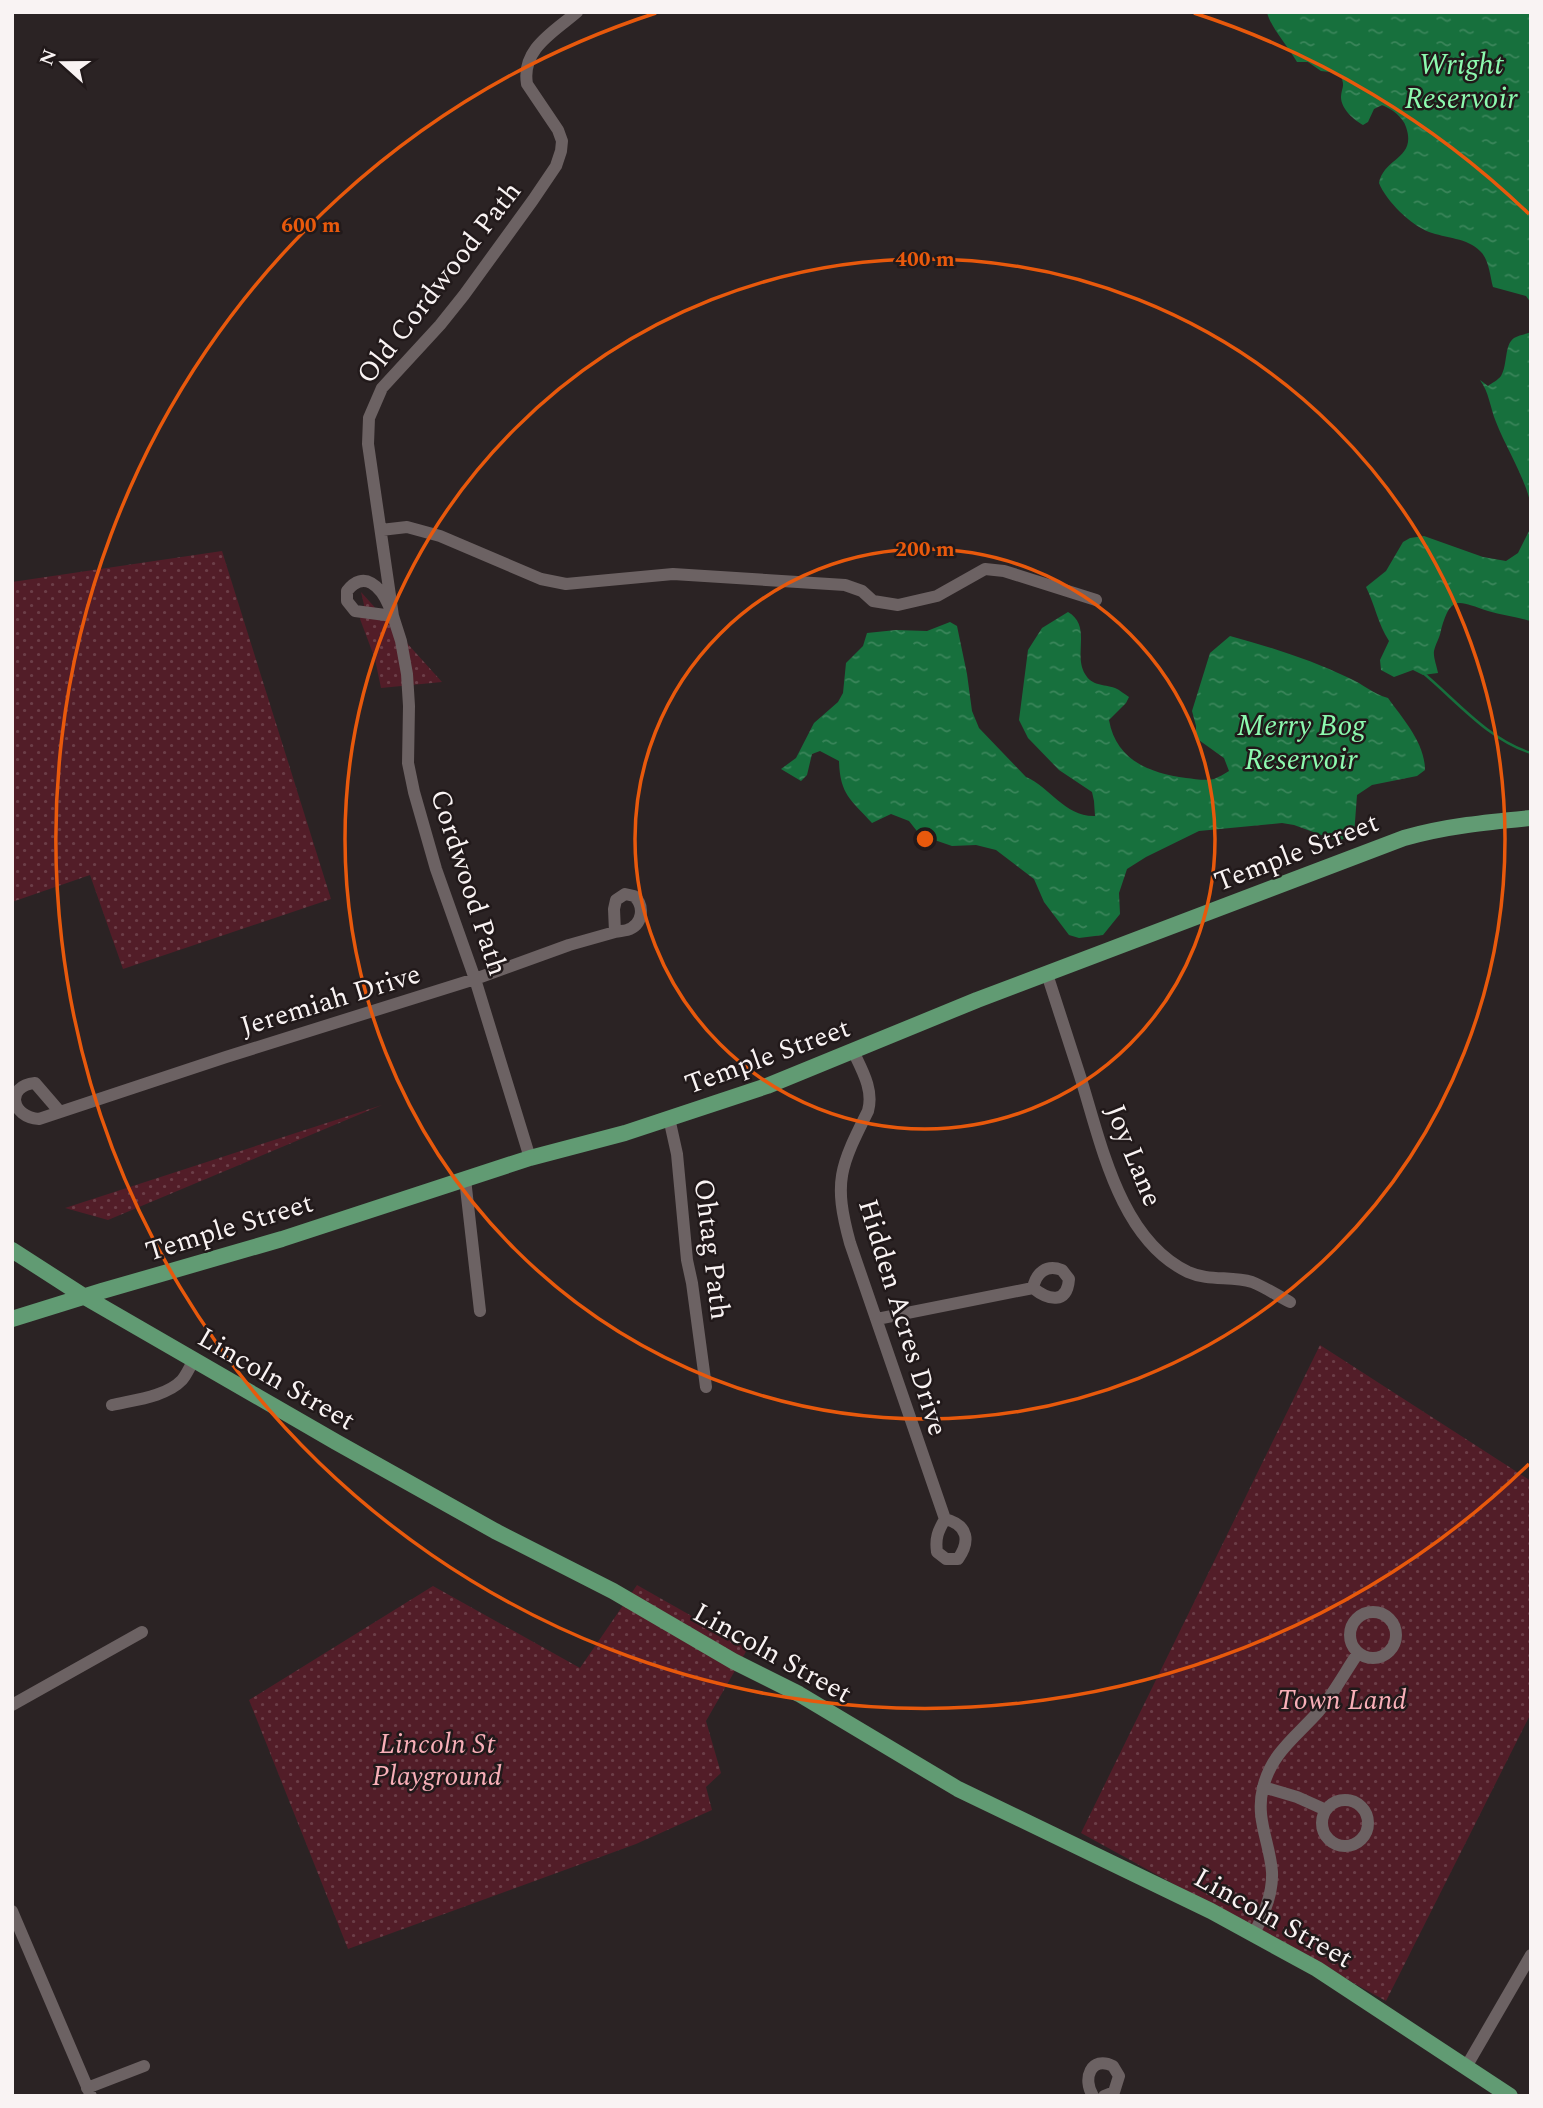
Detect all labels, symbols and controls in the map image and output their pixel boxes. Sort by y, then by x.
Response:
north arrow [28,28,98,98]
water label: Wright Reservoir [1404,42,1518,122]
text: N [32,45,65,70]
street label: Old Cordwood Path [346,172,532,394]
text: 600 m [281,210,341,242]
text: 400 m [895,244,955,276]
text: 200 m [895,534,955,566]
water label: Merry Bog Reservoir [1237,703,1367,783]
street label: Cordwood Path [418,784,519,981]
street label: Temple Street [1208,801,1385,904]
centre of rings [913,827,937,851]
street label: Jeremiah Drive [235,953,426,1048]
street label: Temple Street [679,1007,856,1106]
street label: Joy Lane [1094,1098,1174,1213]
street label: Ohtag Path [682,1176,741,1322]
street label: Temple Street [140,1182,319,1273]
street label: Hidden Acres Drive [846,1194,959,1441]
street label: Lincoln Street [189,1317,363,1442]
street label: Lincoln Street [685,1592,860,1715]
park label: Town Land [1277,1679,1407,1722]
park label: Lincoln St Playground [372,1723,502,1798]
street label: Lincoln Street [1186,1857,1361,1980]

